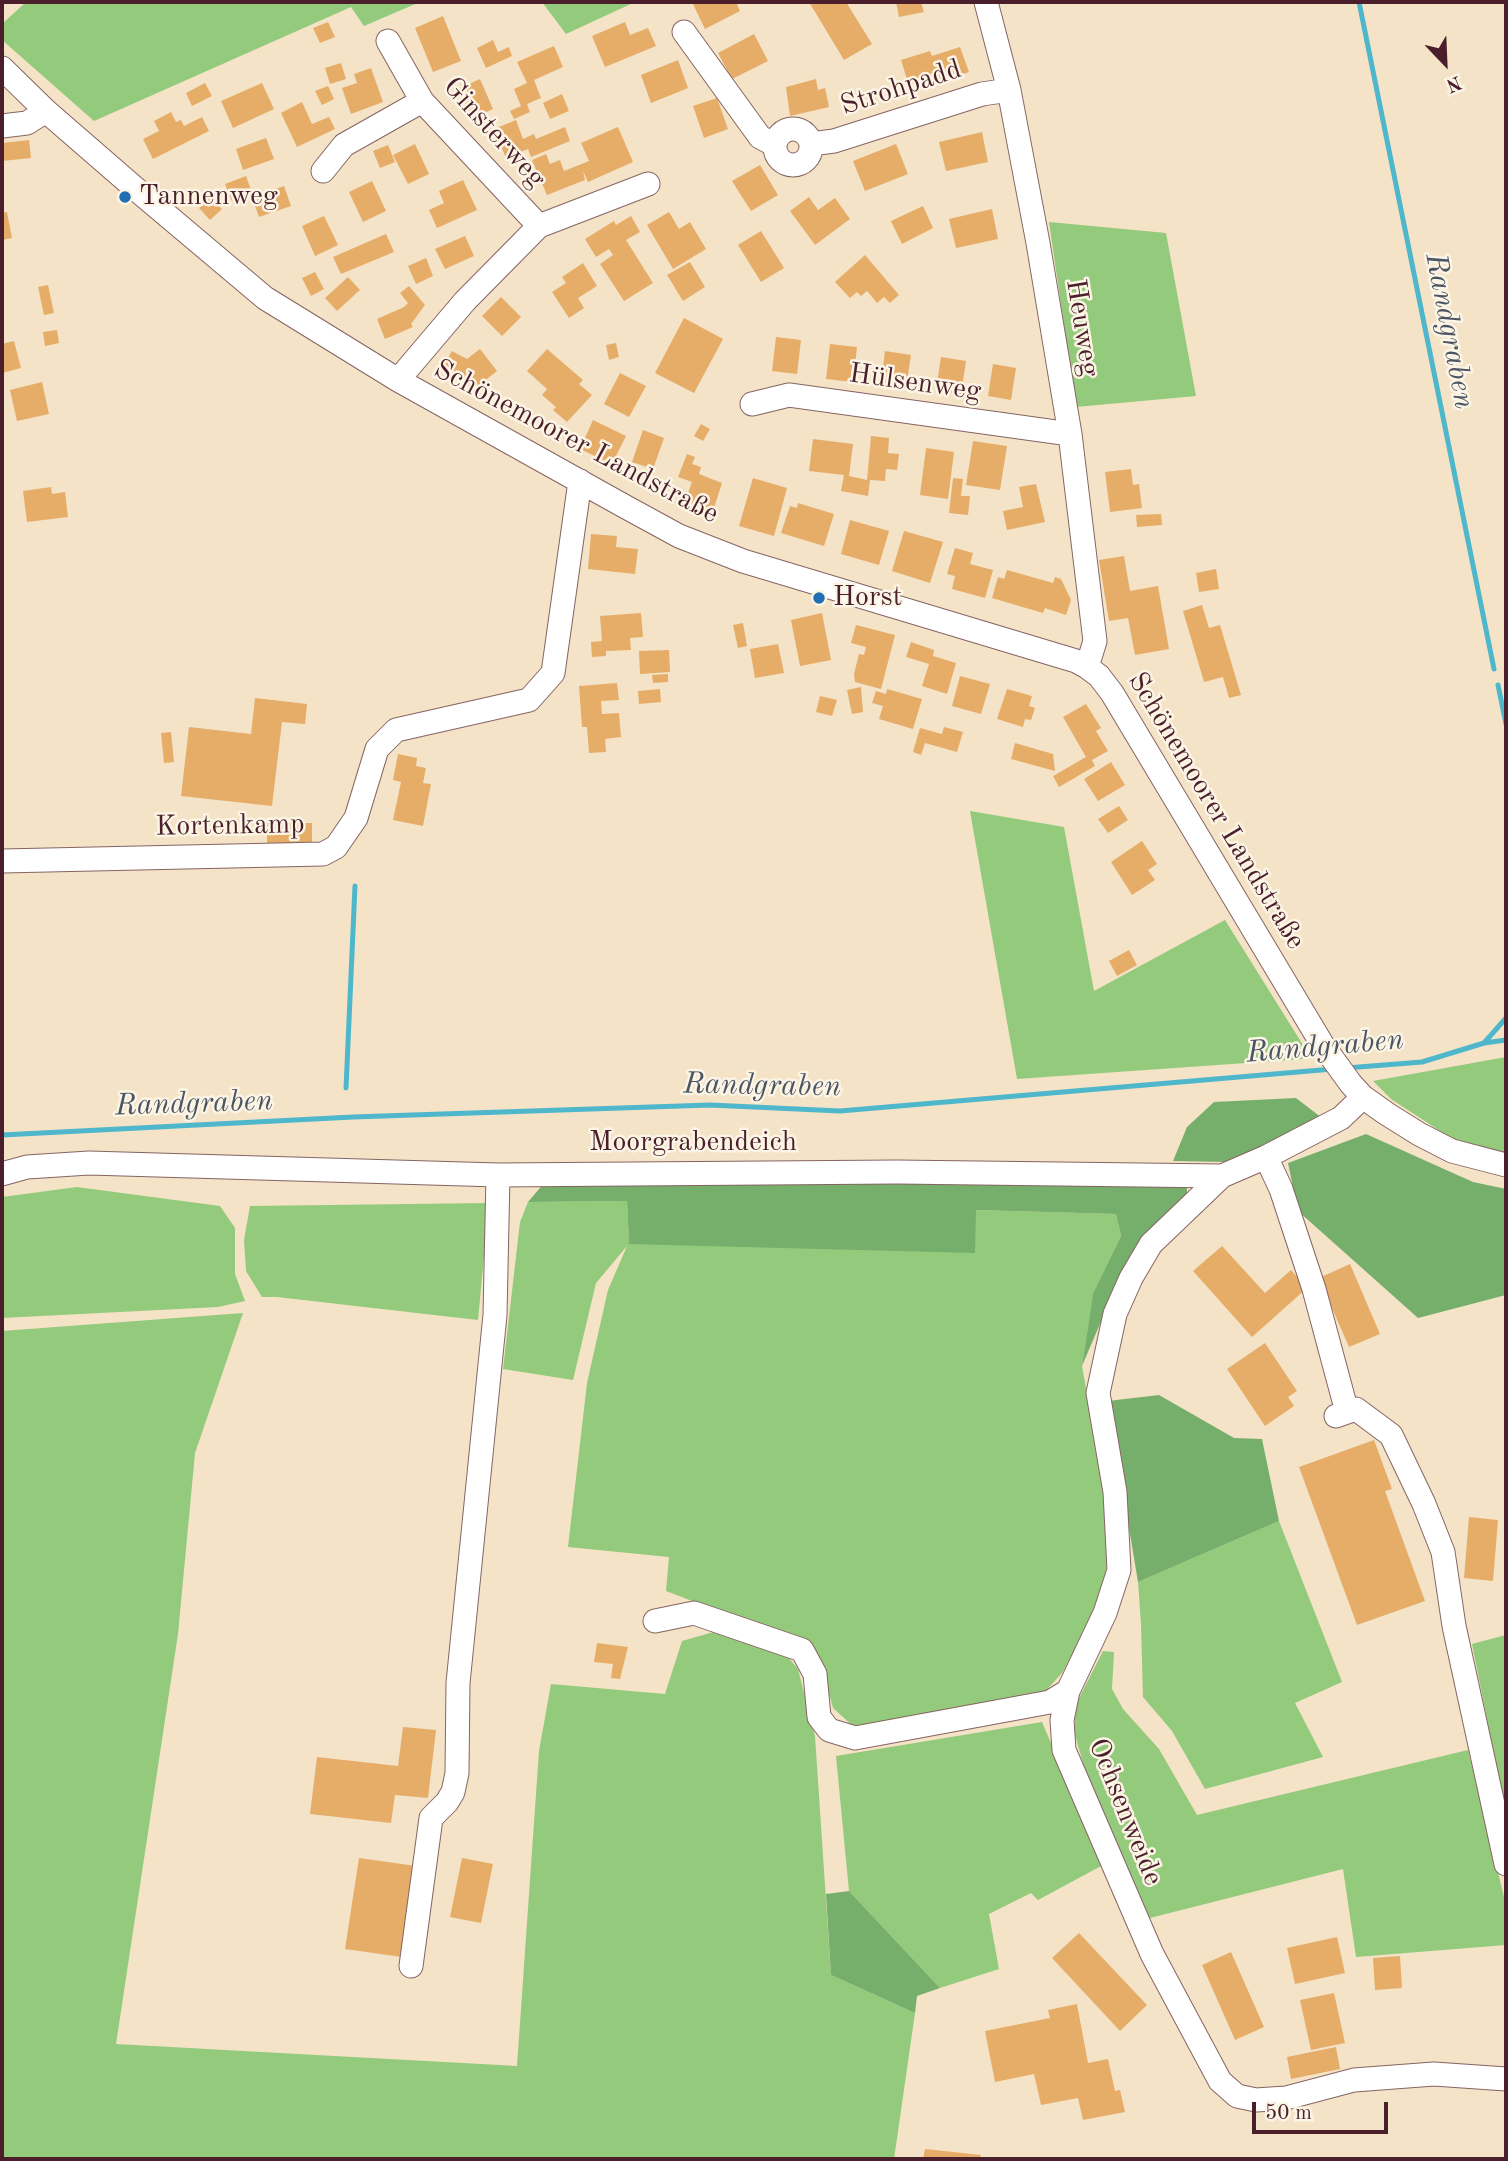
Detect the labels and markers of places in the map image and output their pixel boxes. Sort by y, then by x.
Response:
place label: Tannenweg [139,180,278,214]
marker: Tannenweg [117,189,133,205]
place label: Horst [833,581,902,615]
marker: Horst [811,590,827,606]

